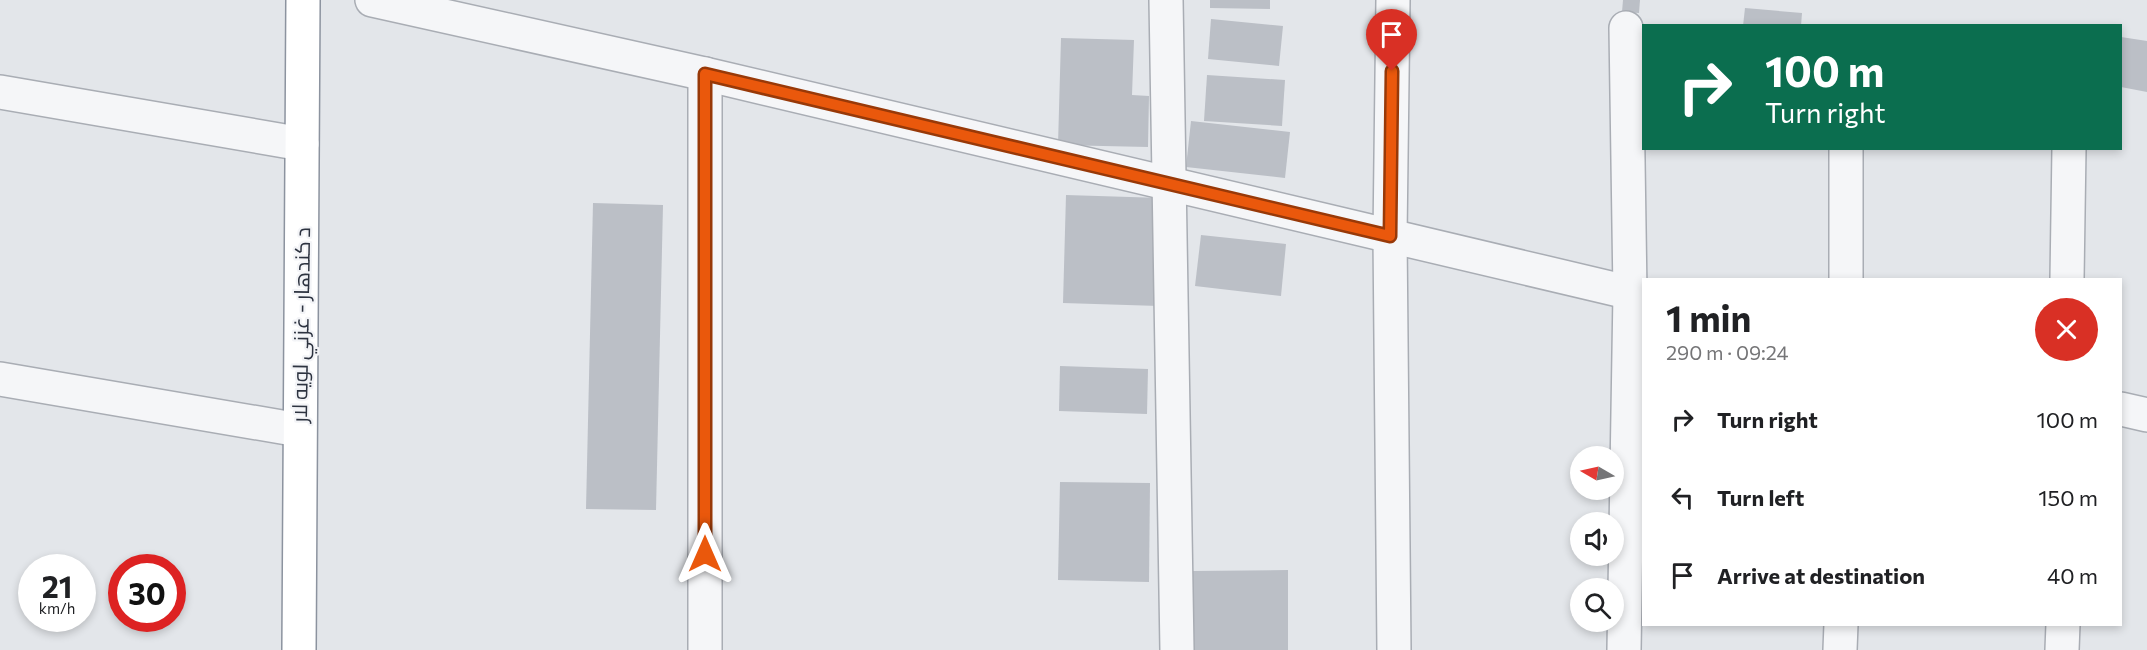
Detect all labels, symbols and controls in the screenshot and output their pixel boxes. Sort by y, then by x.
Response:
pin [1366,9,1417,71]
icon: arrive [1375,18,1408,51]
text: 100 m [1765,44,1885,96]
icon: right [1666,48,1744,126]
text: Turn right [1765,96,1885,129]
street label: د کندهار - غزني لويه لار [286,227,319,424]
text: 1 min [1666,295,1751,339]
button: close [2035,298,2098,361]
text: 290 m · 09:24 [1666,340,1789,364]
icon: right [1666,403,1699,436]
text: Turn right [1717,406,1818,433]
text: 100 m [2036,406,2098,433]
north arrow [1570,446,1624,500]
map controls [1570,446,1624,632]
icon: left [1666,481,1699,514]
text: Turn left [1717,484,1804,511]
text: 150 m [2038,484,2098,511]
button: sound [1570,512,1624,566]
position arrow [673,522,737,586]
speed limit sign: 30 [108,554,186,632]
icon: arrive [1666,559,1699,592]
text: Arrive at destination [1717,562,1925,589]
text: 40 m [2047,562,2098,589]
text: 21 [42,567,72,604]
button: search [1570,578,1624,632]
text: km/h [39,599,75,617]

